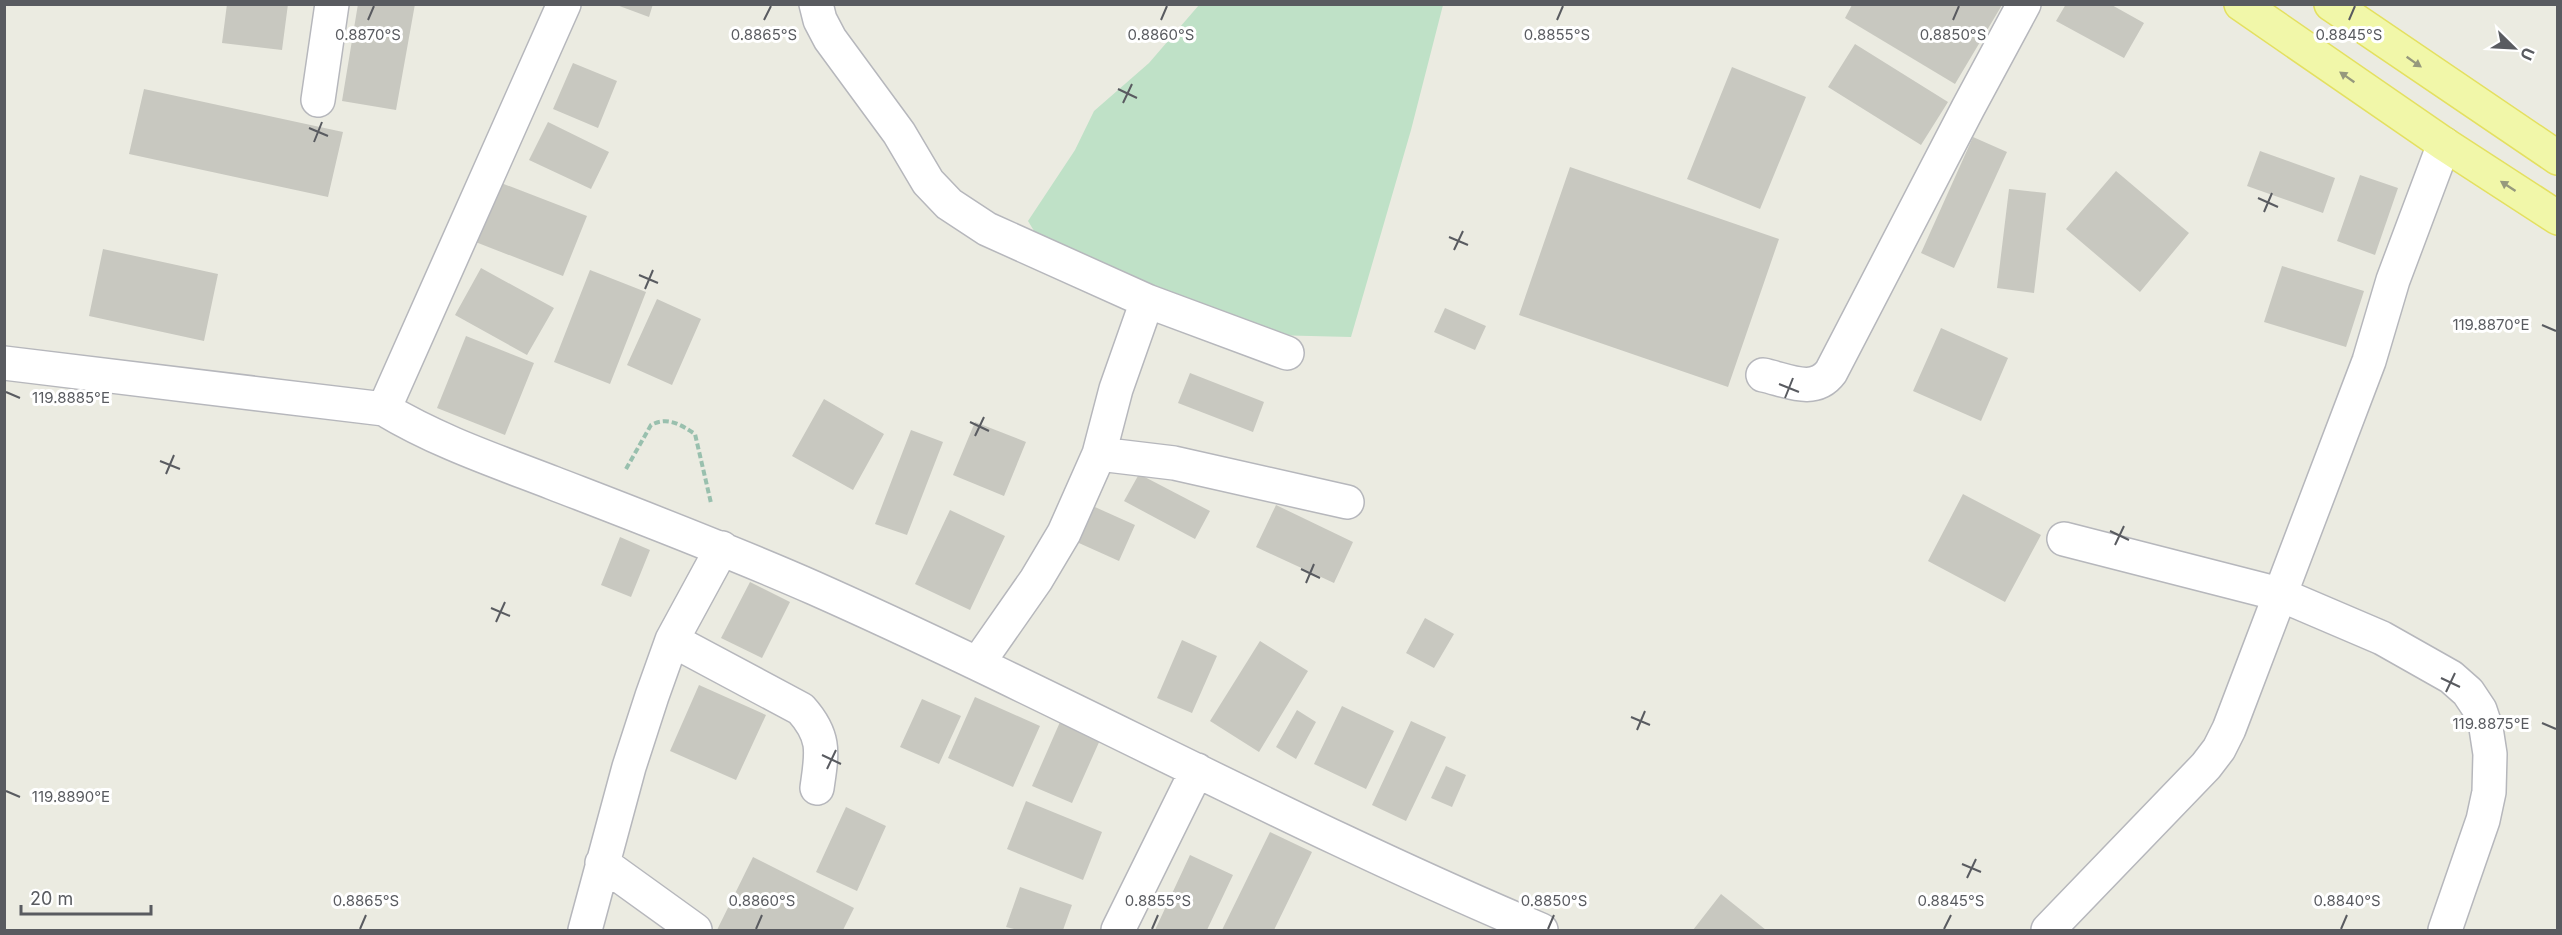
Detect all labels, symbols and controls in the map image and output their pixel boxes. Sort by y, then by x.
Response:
north arrow [2484,18,2544,78]
text: 0.8870°S [335,25,401,44]
text: 0.8865°S [731,25,797,44]
text: 0.8860°S [1128,25,1194,44]
text: 0.8855°S [1524,25,1590,44]
text: 0.8850°S [1920,25,1986,44]
text: 0.8845°S [2316,25,2382,44]
text: U [2516,45,2539,64]
one-way arrow [2405,56,2421,68]
one-way arrow [2339,71,2355,82]
one-way arrow [2500,180,2517,191]
text: 119.8870°E [2452,315,2530,334]
text: 119.8885°E [32,388,110,407]
text: 119.8875°E [2453,714,2529,733]
text: 119.8890°E [32,787,110,806]
scale bar [21,878,152,916]
text: 20 m [30,888,73,909]
text: 0.8865°S [333,891,399,910]
text: 0.8860°S [729,891,795,910]
text: 0.8855°S [1125,891,1191,910]
text: 0.8850°S [1521,891,1587,910]
text: 0.8845°S [1918,891,1984,910]
text: 0.8840°S [2313,891,2381,910]

